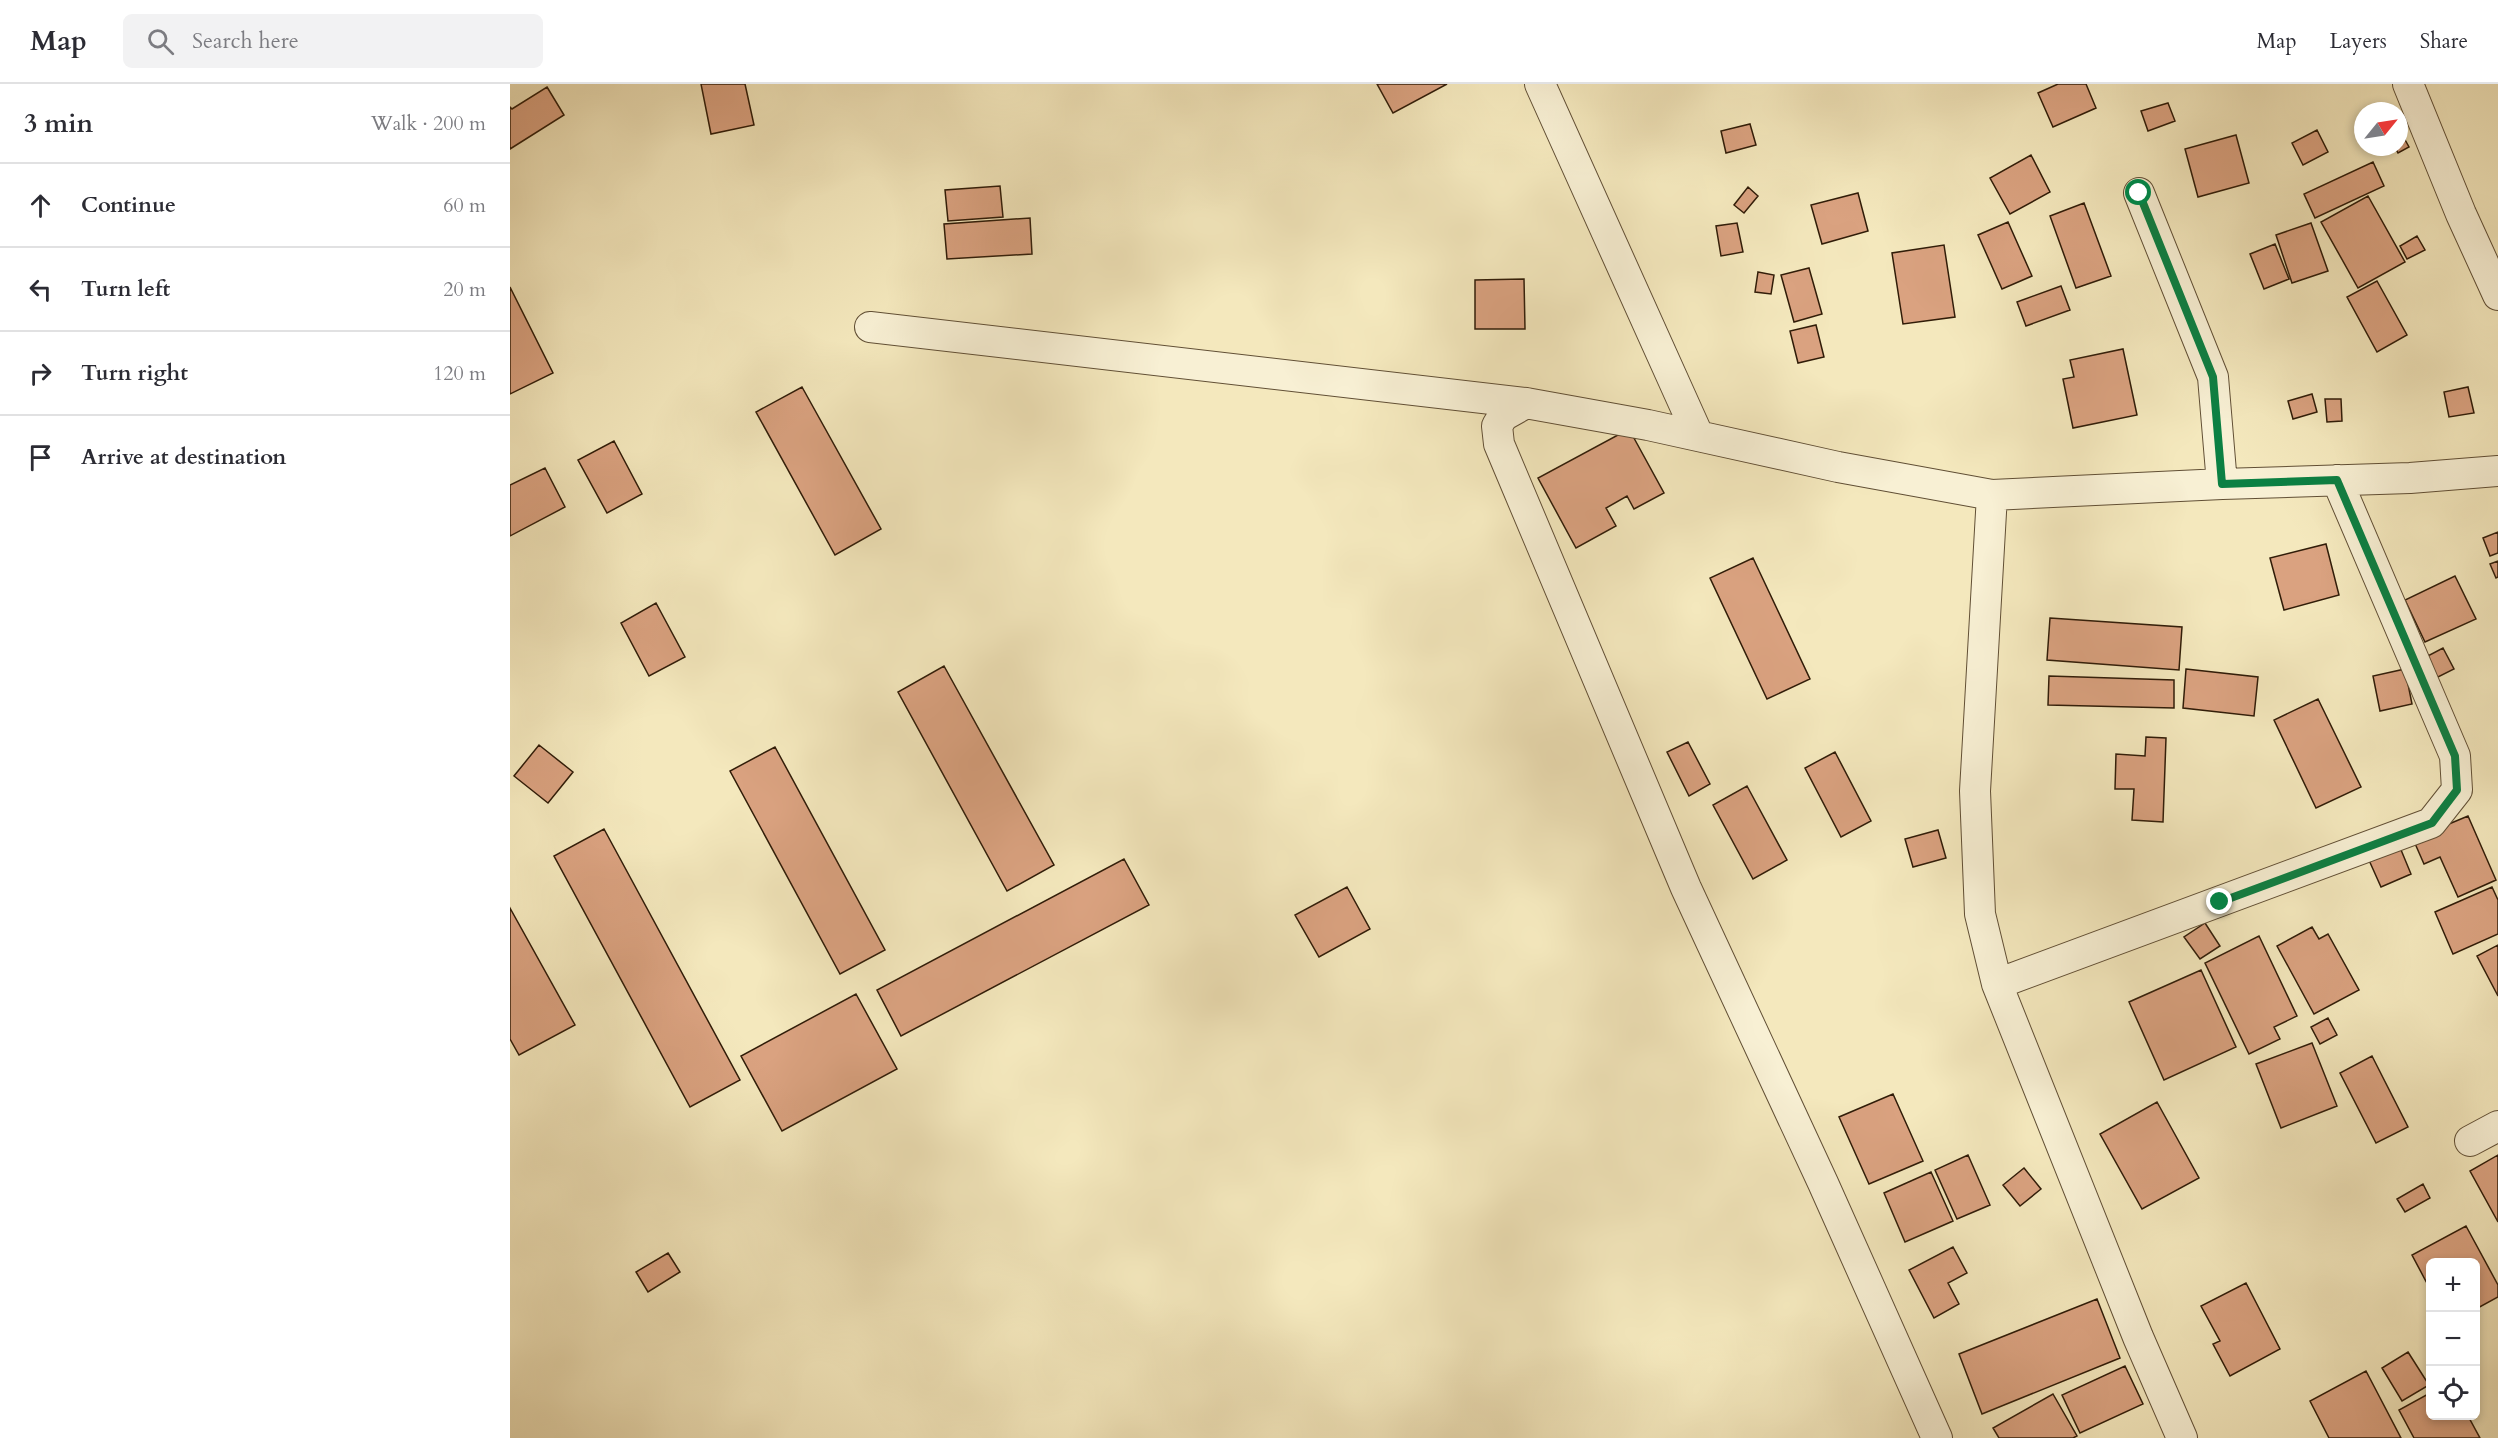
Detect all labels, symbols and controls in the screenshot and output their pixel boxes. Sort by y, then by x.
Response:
search box [123,14,543,68]
text: Map [30,22,87,60]
icon: search [144,25,177,58]
text: Search here [192,26,299,56]
text: Map [2257,27,2297,56]
text: Layers [2330,27,2387,56]
text: Share [2420,27,2468,56]
north arrow [2354,102,2408,156]
text: 3 min [24,106,93,141]
text: Walk · 200 m [371,110,486,137]
route start [2125,179,2151,205]
icon: ahead [24,189,57,222]
text: Continue [81,190,176,220]
text: 60 m [443,192,486,219]
icon: left [24,273,57,306]
text: Turn left [81,274,170,304]
text: 20 m [443,276,486,303]
icon: right [24,357,57,390]
text: Turn right [81,358,188,388]
text: 120 m [433,360,486,387]
icon: arrive [24,441,57,474]
text: Arrive at destination [81,442,286,472]
route end [2206,888,2232,914]
map controls [2426,1258,2480,1420]
button: + [2426,1258,2480,1312]
button: − [2426,1312,2480,1366]
button: locate [2426,1366,2480,1420]

